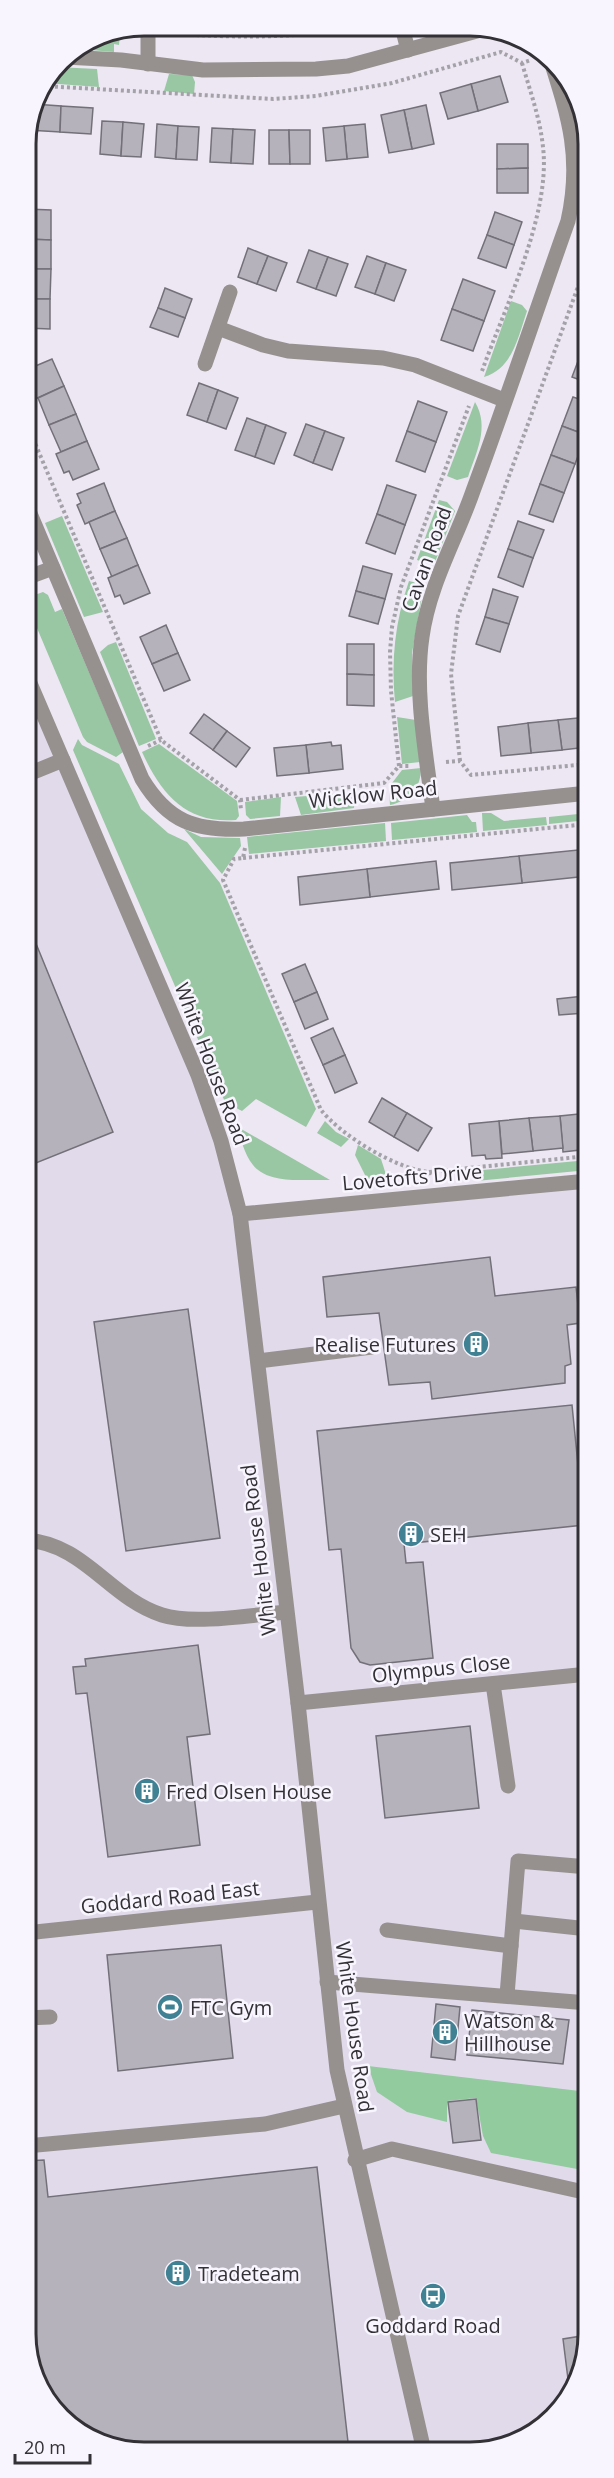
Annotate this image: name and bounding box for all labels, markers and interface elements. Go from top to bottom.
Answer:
street label: Cavan Road [395,503,457,615]
street label: Wicklow Road [307,774,439,814]
street label: White House Road [169,979,255,1149]
street label: Lovetofts Drive [341,1157,483,1197]
building icon: Realise Futures [461,1329,491,1359]
place label: Realise Futures [314,1331,456,1358]
street label: White House Road [234,1463,282,1637]
building icon: SEH [396,1519,426,1549]
place label: SEH [430,1521,467,1548]
street label: Olympus Close [371,1647,511,1689]
building icon: Fred Olsen House [132,1776,162,1806]
place label: Fred Olsen House [166,1778,332,1805]
street label: Goddard Road East [79,1874,261,1920]
street label: White House Road [330,1940,380,2114]
sports icon: FTC Gym [155,1992,185,2022]
place label: FTC Gym [190,1994,272,2021]
place label: Watson & Hillhouse [464,2007,555,2057]
building icon: Watson & Hillhouse [430,2017,460,2047]
building icon: Tradeteam [163,2258,193,2288]
place label: Tradeteam [198,2260,300,2287]
bus stop icon: Goddard Road [418,2281,448,2311]
place label: Goddard Road [365,2312,501,2339]
scale bar [15,2427,90,2465]
text: 20 m [24,2435,66,2459]

